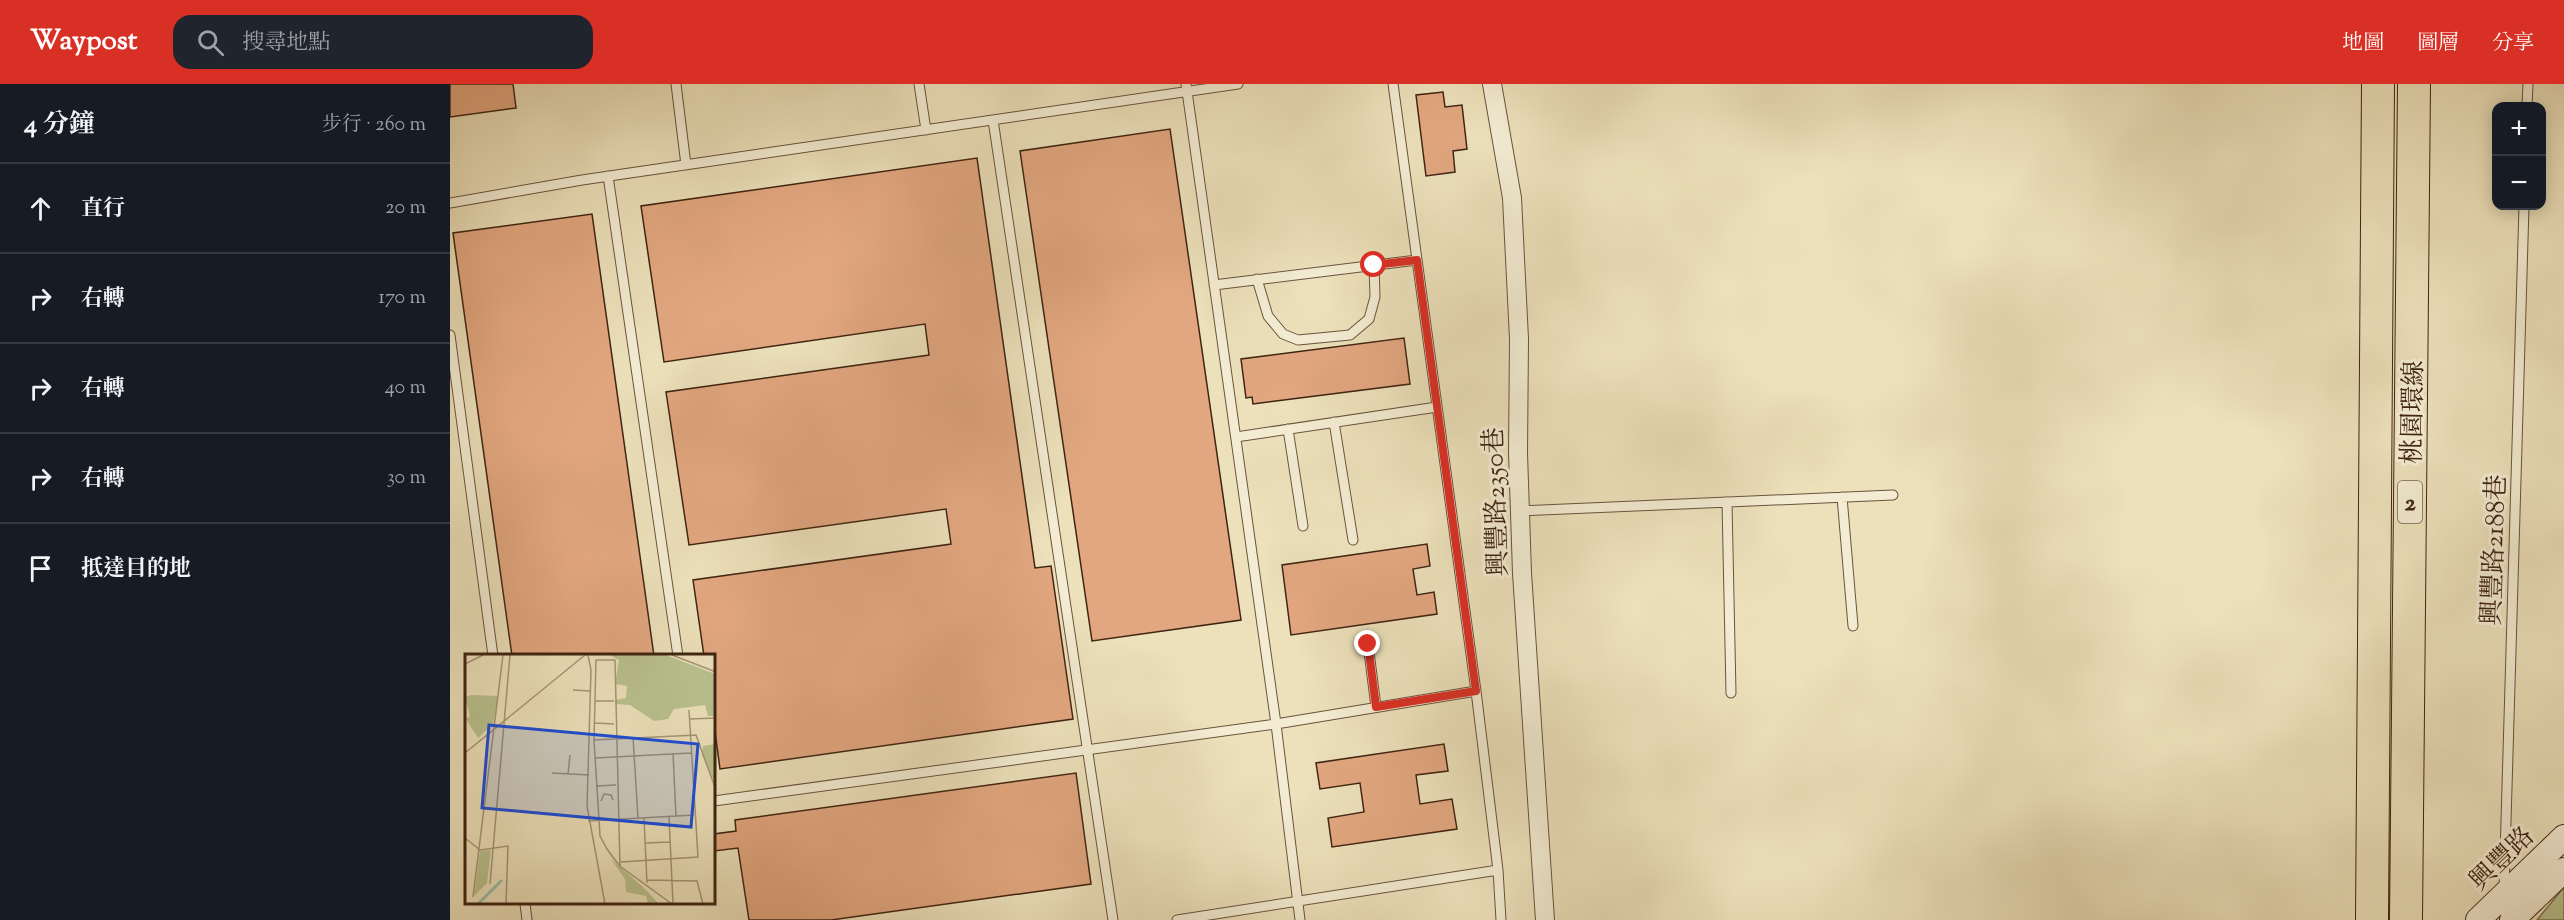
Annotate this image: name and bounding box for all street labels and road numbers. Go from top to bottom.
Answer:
street label: 桃園環線 [2395,360,2434,464]
street label: 興豐路2350巷 [1476,427,1519,577]
street label: 興豐路2188巷 [2474,474,2517,626]
road number: 2 [2398,481,2422,523]
street label: 興豐路 [2462,819,2544,900]

